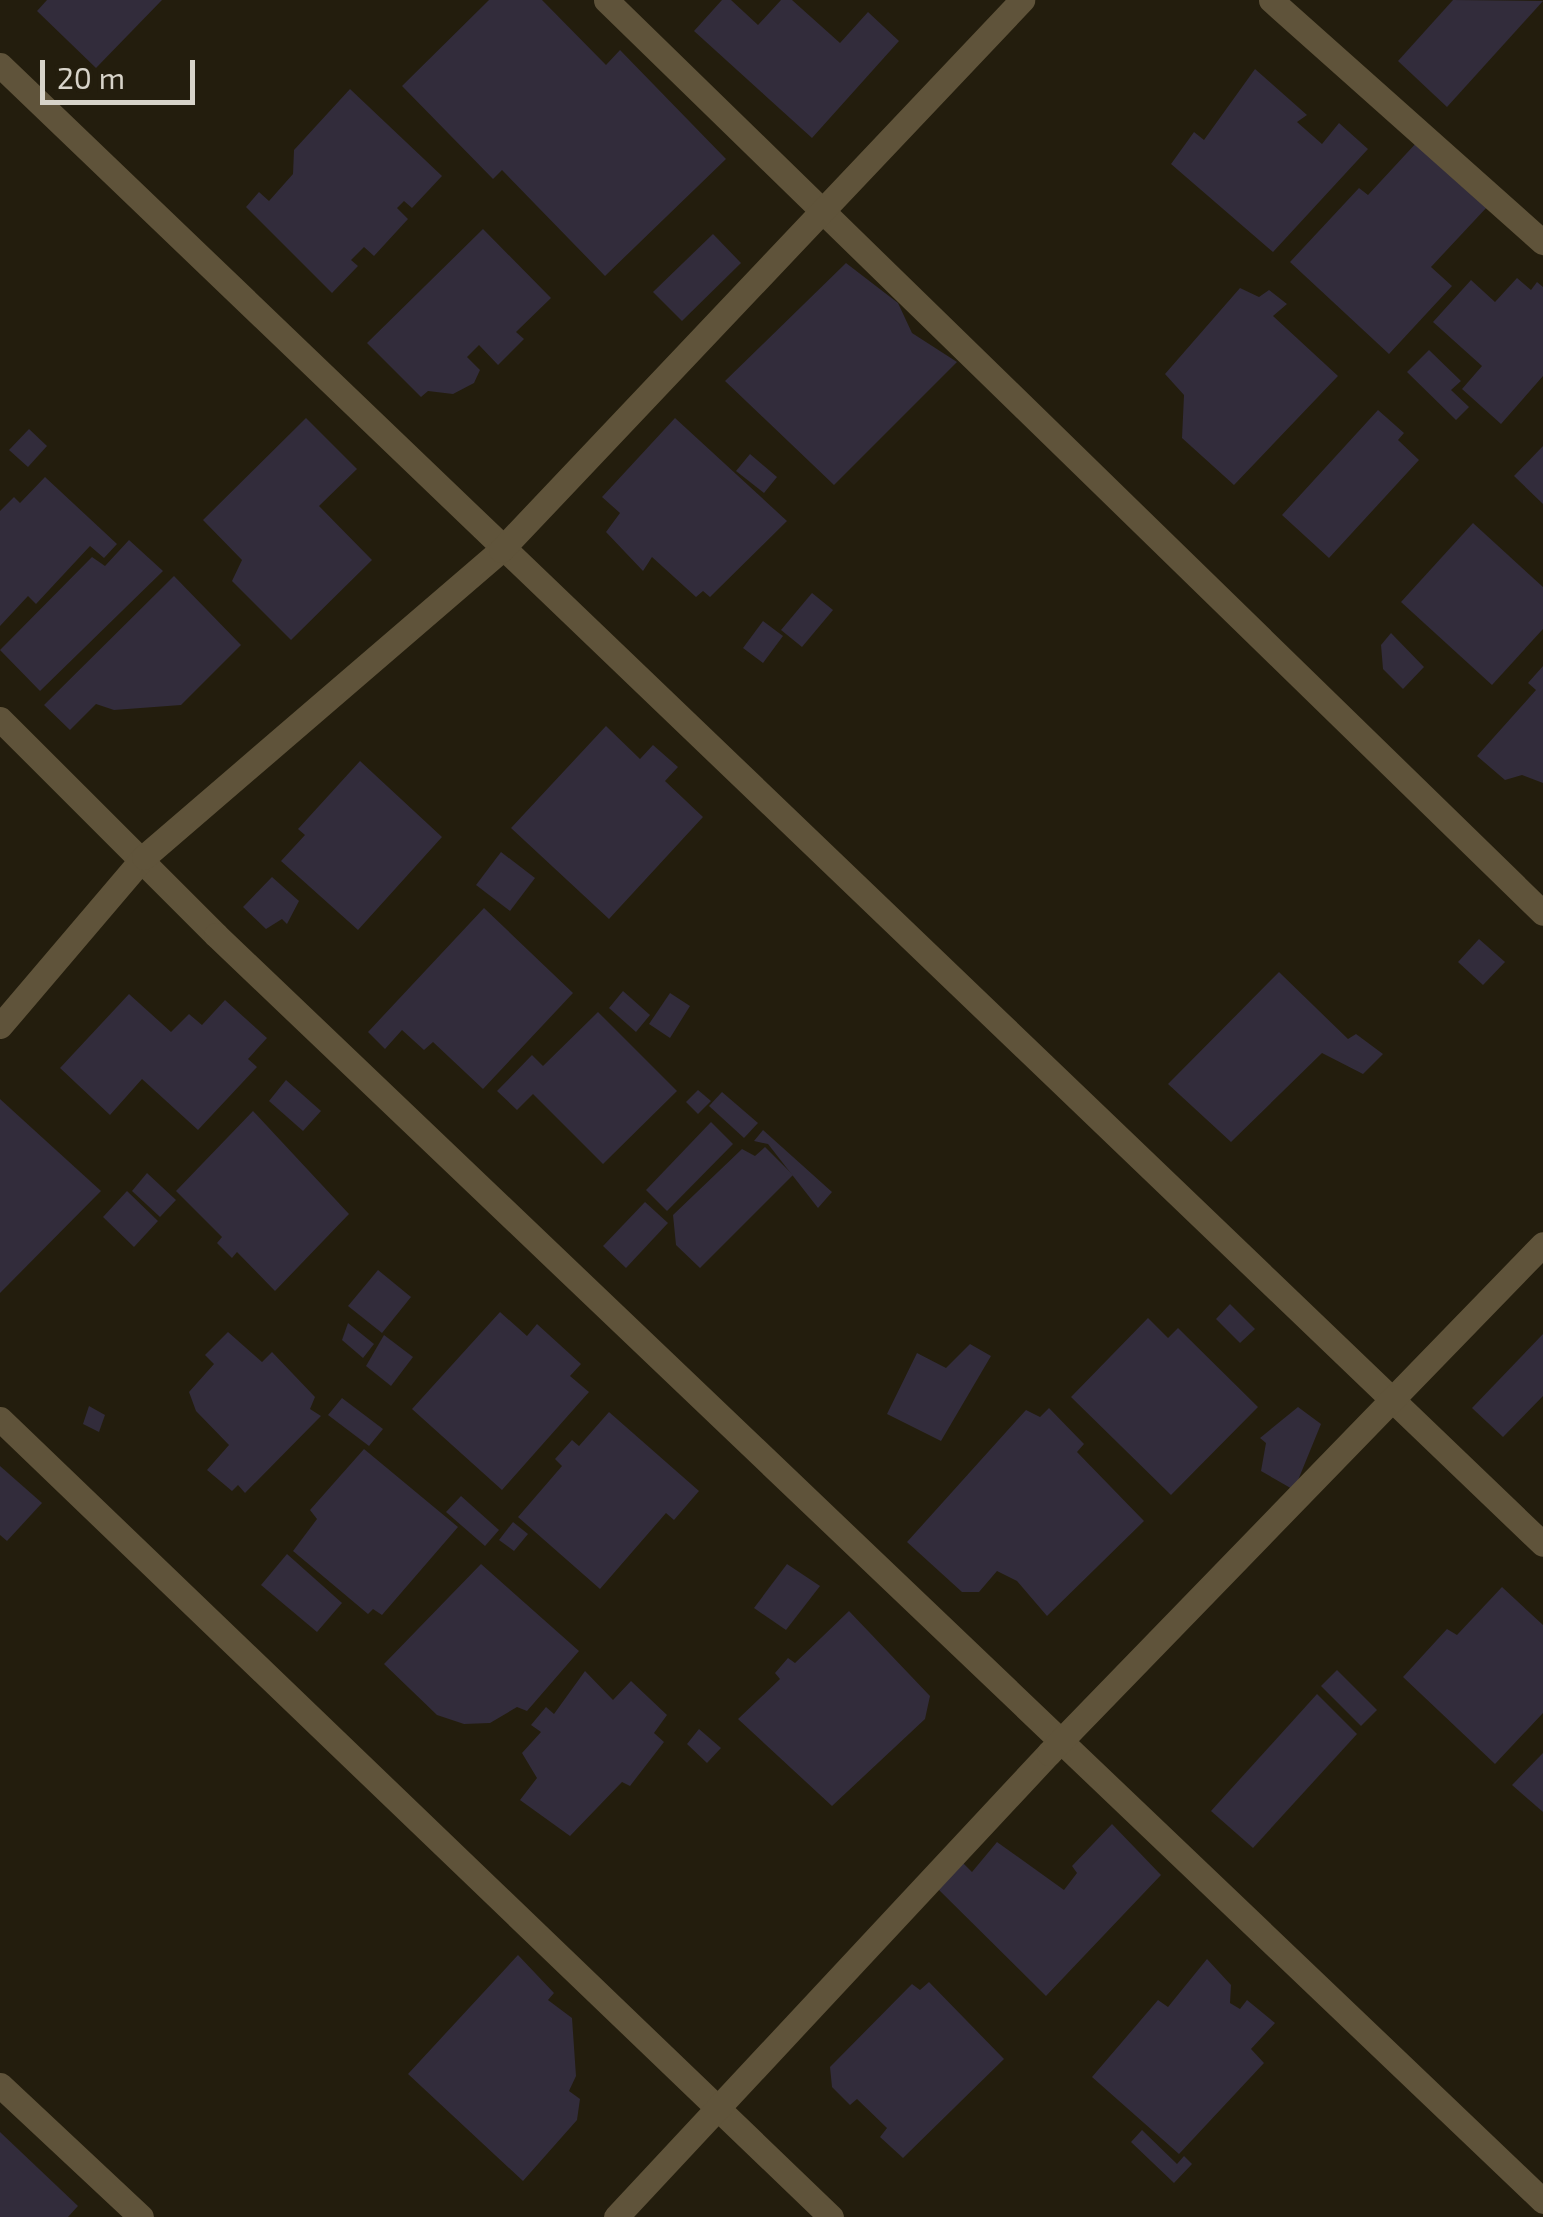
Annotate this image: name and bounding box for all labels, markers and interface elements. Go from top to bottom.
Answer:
scale bar [45,40,200,102]
text: 20 m [57,59,125,95]

